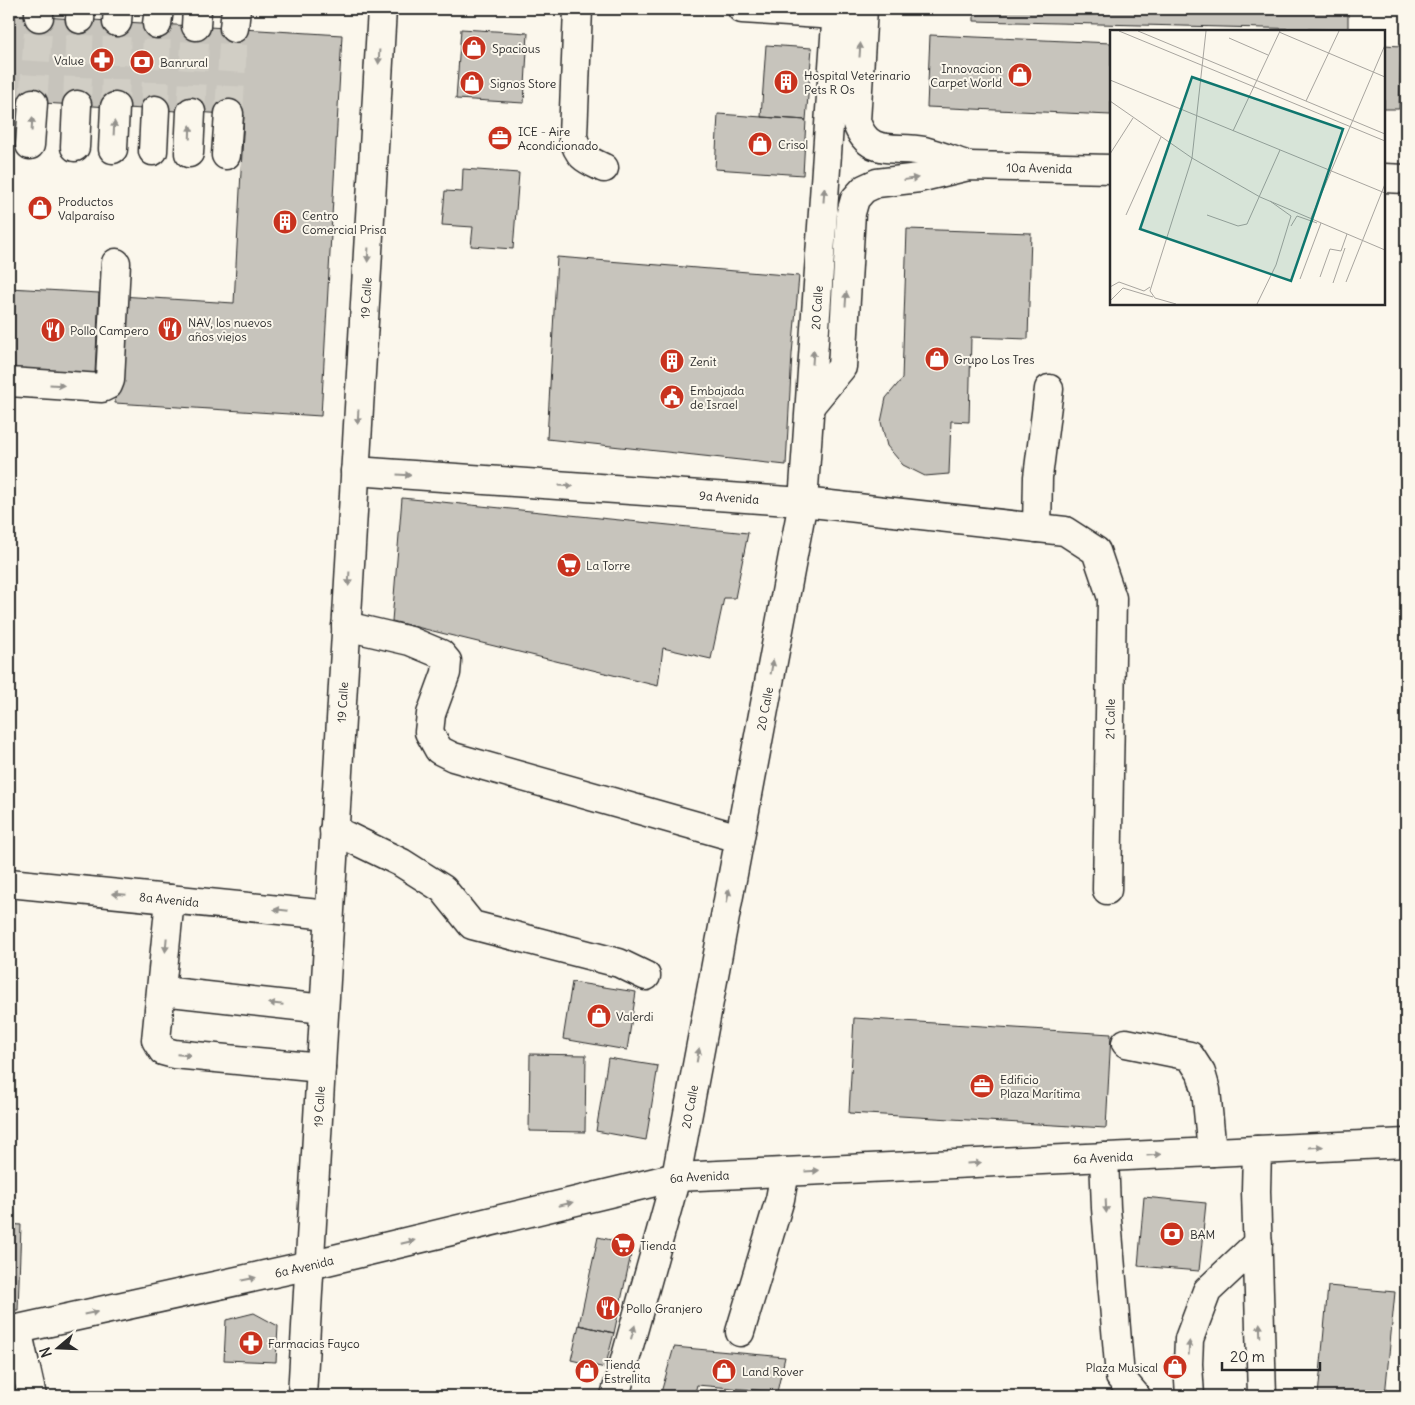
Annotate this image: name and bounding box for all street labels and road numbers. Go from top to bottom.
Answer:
street label: 10a Avenida [1006,159,1072,176]
street label: 19 Calle [357,277,374,319]
street label: 20 Calle [807,285,825,330]
street label: 9a Avenida [699,487,760,506]
street label: 19 Calle [333,681,351,723]
street label: 20 Calle [753,686,776,732]
street label: 21 Calle [1102,699,1118,739]
street label: 8a Avenida [139,889,200,909]
street label: 20 Calle [678,1084,701,1130]
street label: 19 Calle [310,1086,327,1127]
street label: 6a Avenida [1073,1148,1133,1166]
street label: 6a Avenida [668,1167,730,1186]
street label: 6a Avenida [273,1252,335,1280]

